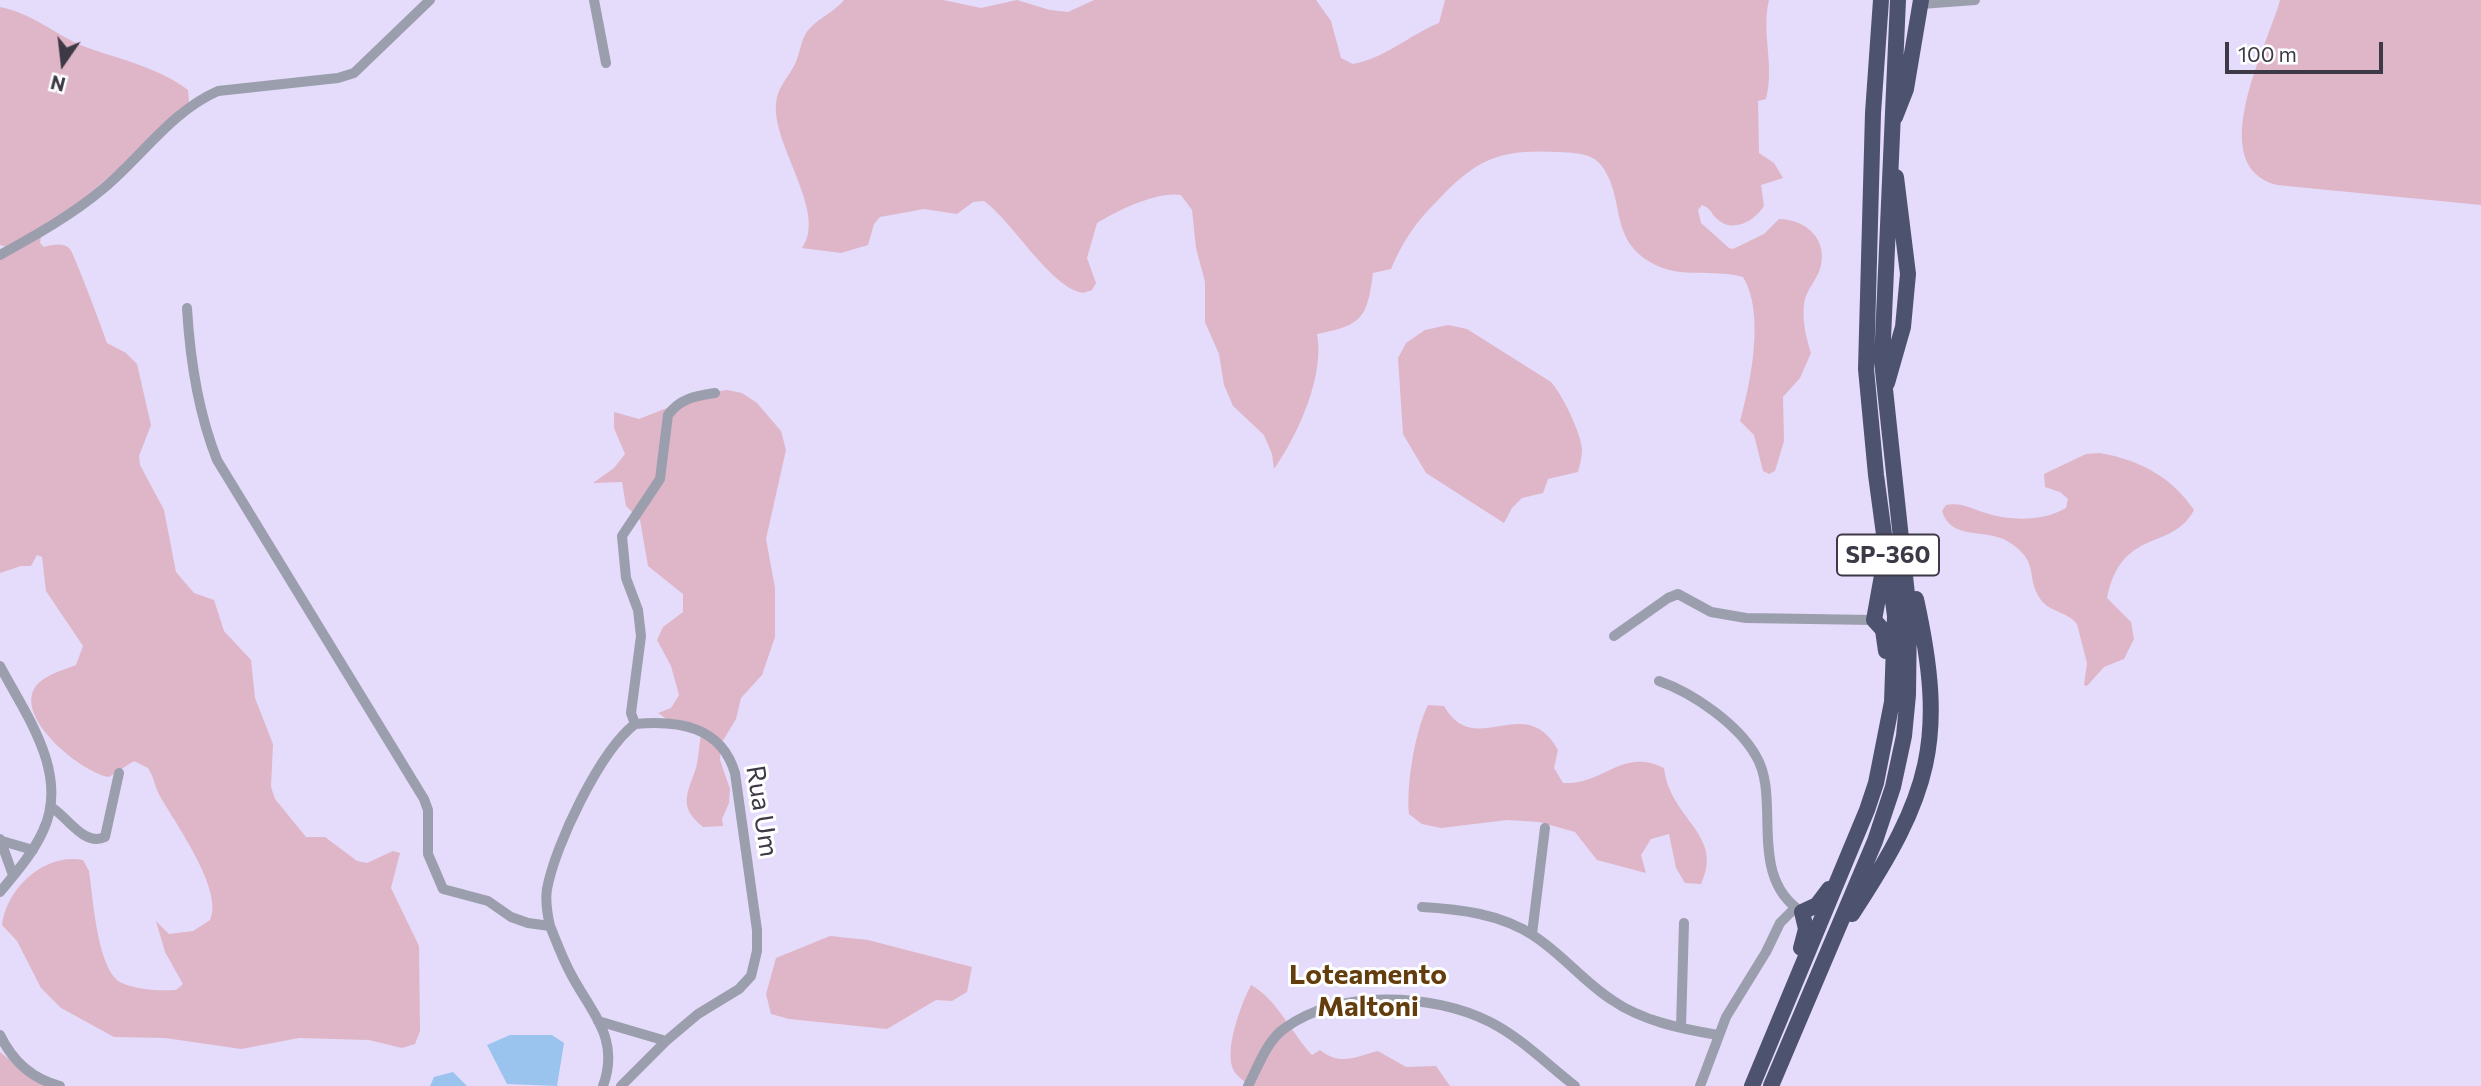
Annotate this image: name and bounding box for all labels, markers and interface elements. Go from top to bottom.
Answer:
north arrow [28,28,98,98]
scale bar [2229,28,2386,72]
text: 100 m [2238,41,2297,66]
text: N [48,71,68,97]
road number: SP-360 [1837,534,1939,576]
street label: Rua Um [739,763,785,859]
district label: Loteamento Maltoni [1289,958,1447,1024]

